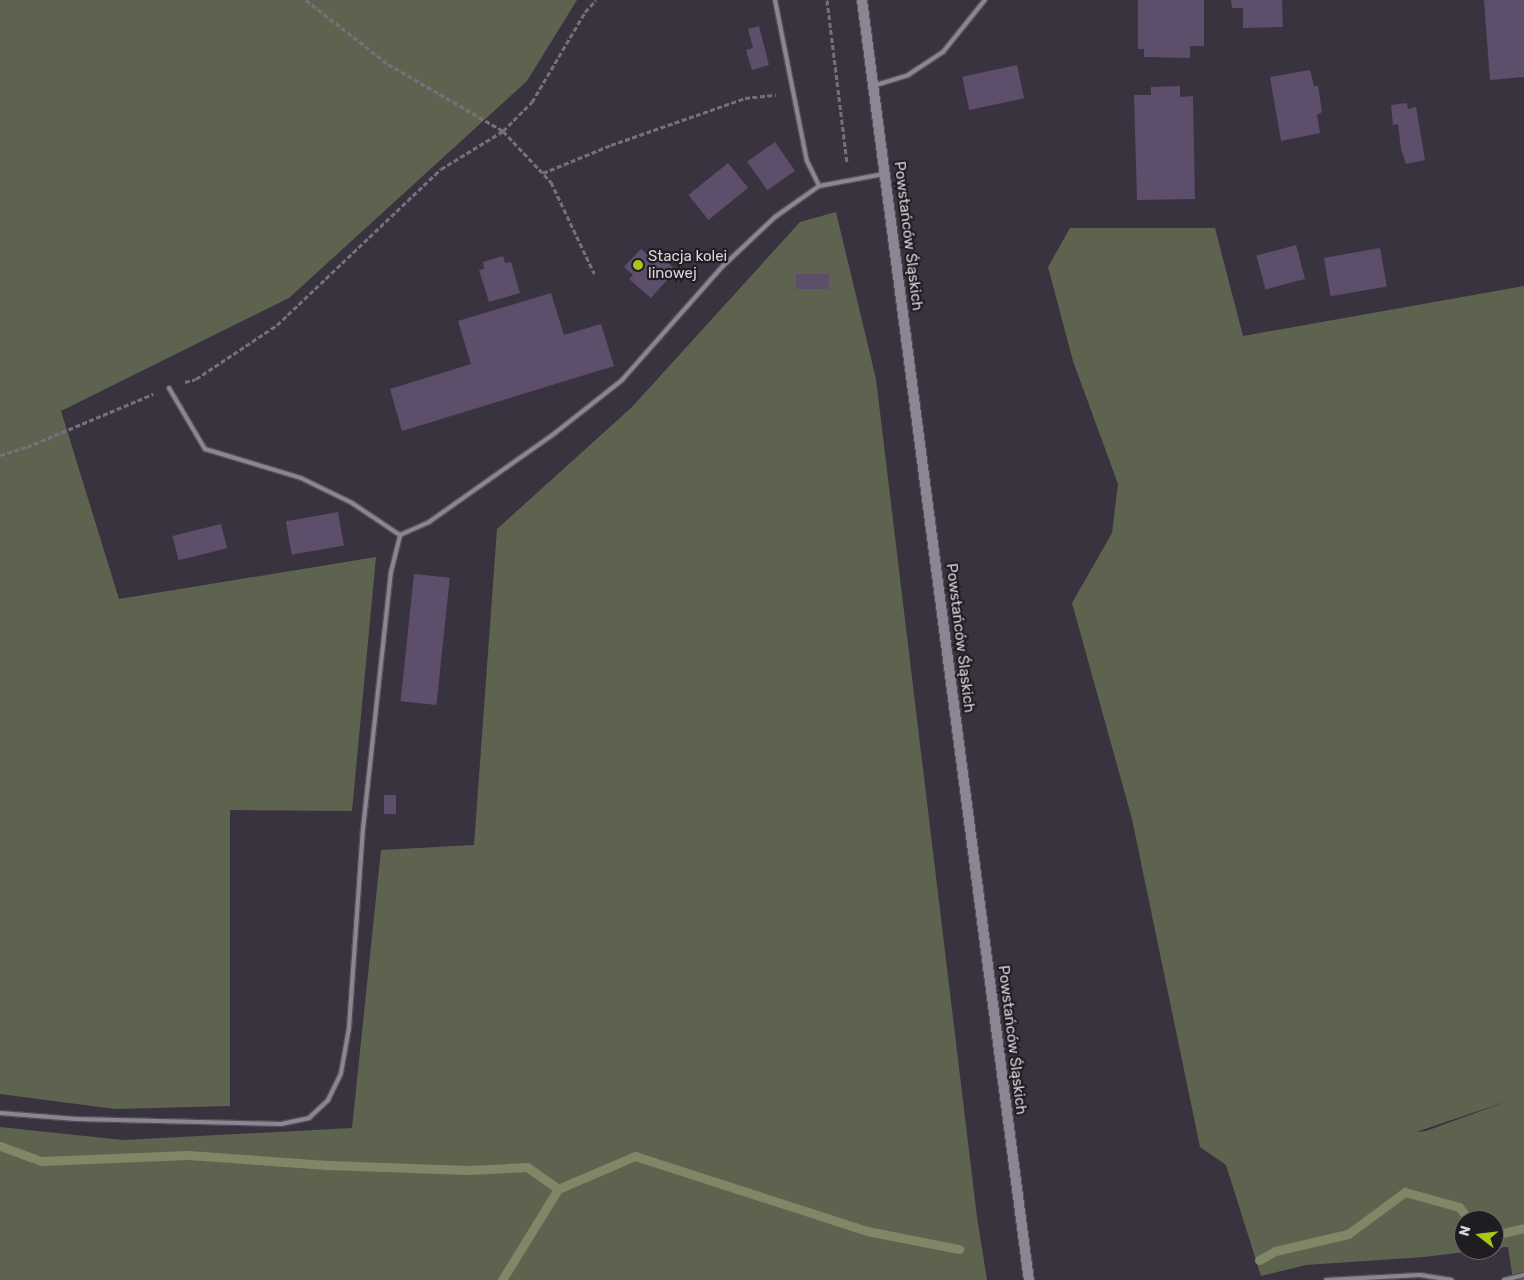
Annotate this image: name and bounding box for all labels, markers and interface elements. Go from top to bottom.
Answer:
street label: Powstańców Śląskich [890,160,926,312]
place label: Stacja kolei linowej [648,247,727,282]
marker: Stacja kolei linowej [632,259,644,271]
street label: Powstańców Śląskich [942,562,978,714]
street label: Powstańców Śląskich [994,964,1030,1116]
north arrow [1454,1210,1504,1260]
text: N [1455,1224,1475,1238]

